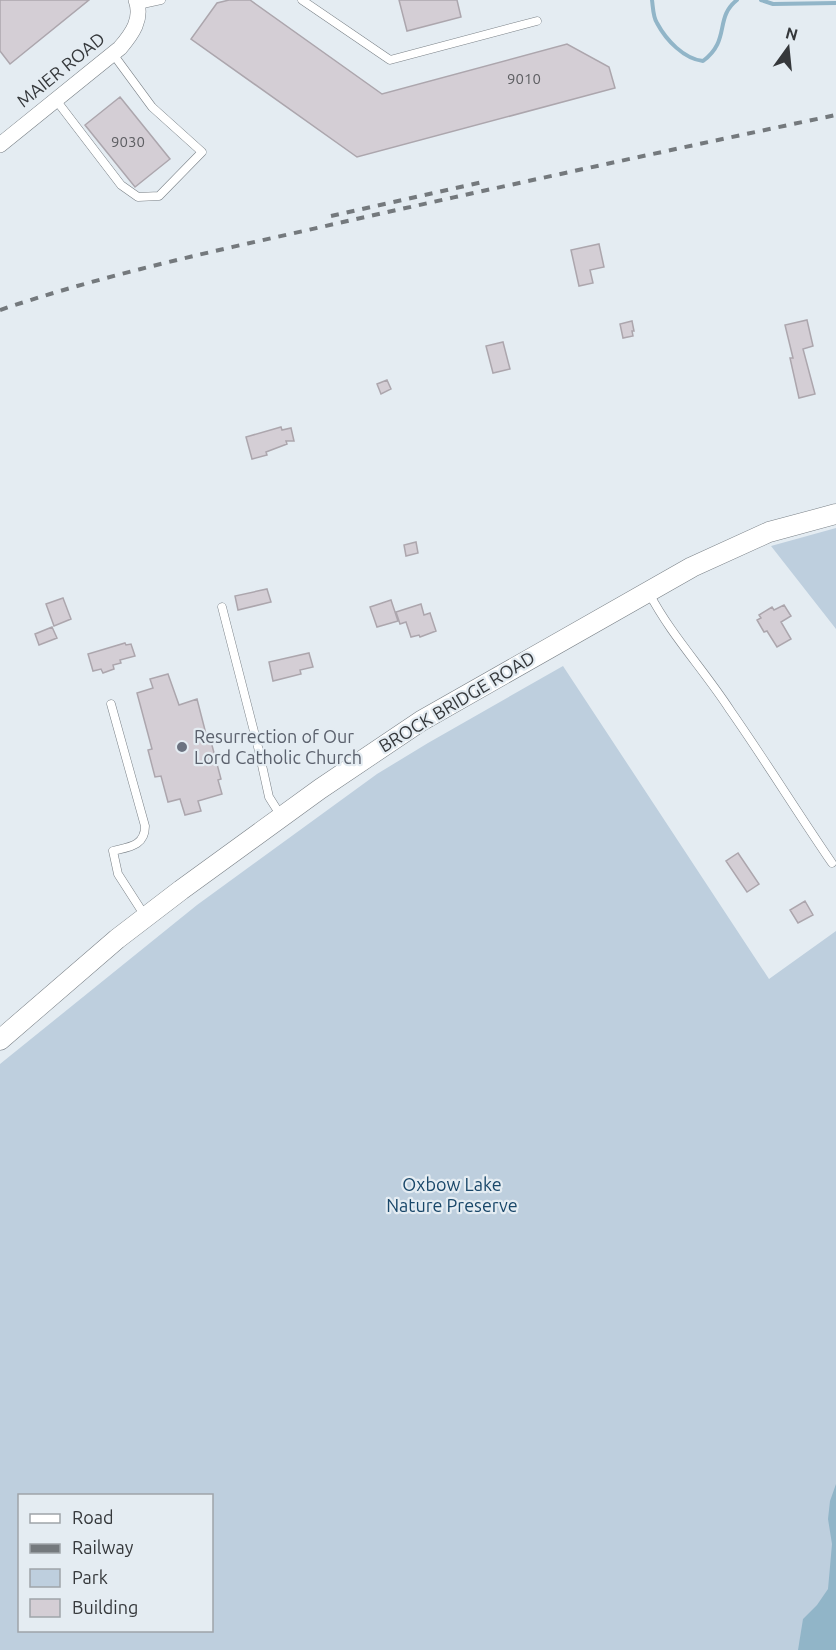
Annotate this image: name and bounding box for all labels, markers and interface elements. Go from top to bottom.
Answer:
north arrow [758,18,818,78]
text: N [784,23,800,44]
street label: MAIER ROAD [13,28,108,111]
house number: 9010 [507,70,541,87]
house number: 9030 [111,133,145,150]
street label: BROCK BRIDGE ROAD [375,647,538,756]
place label: Resurrection of Our Lord Catholic Church [194,726,362,767]
marker: Resurrection of Our Lord Catholic Church [175,740,189,754]
park label: Oxbow Lake Nature Preserve [386,1174,518,1215]
legend [18,1494,213,1632]
text: Road [72,1507,114,1527]
text: Railway [72,1537,134,1557]
text: Park [72,1567,108,1587]
text: Building [72,1597,138,1617]

